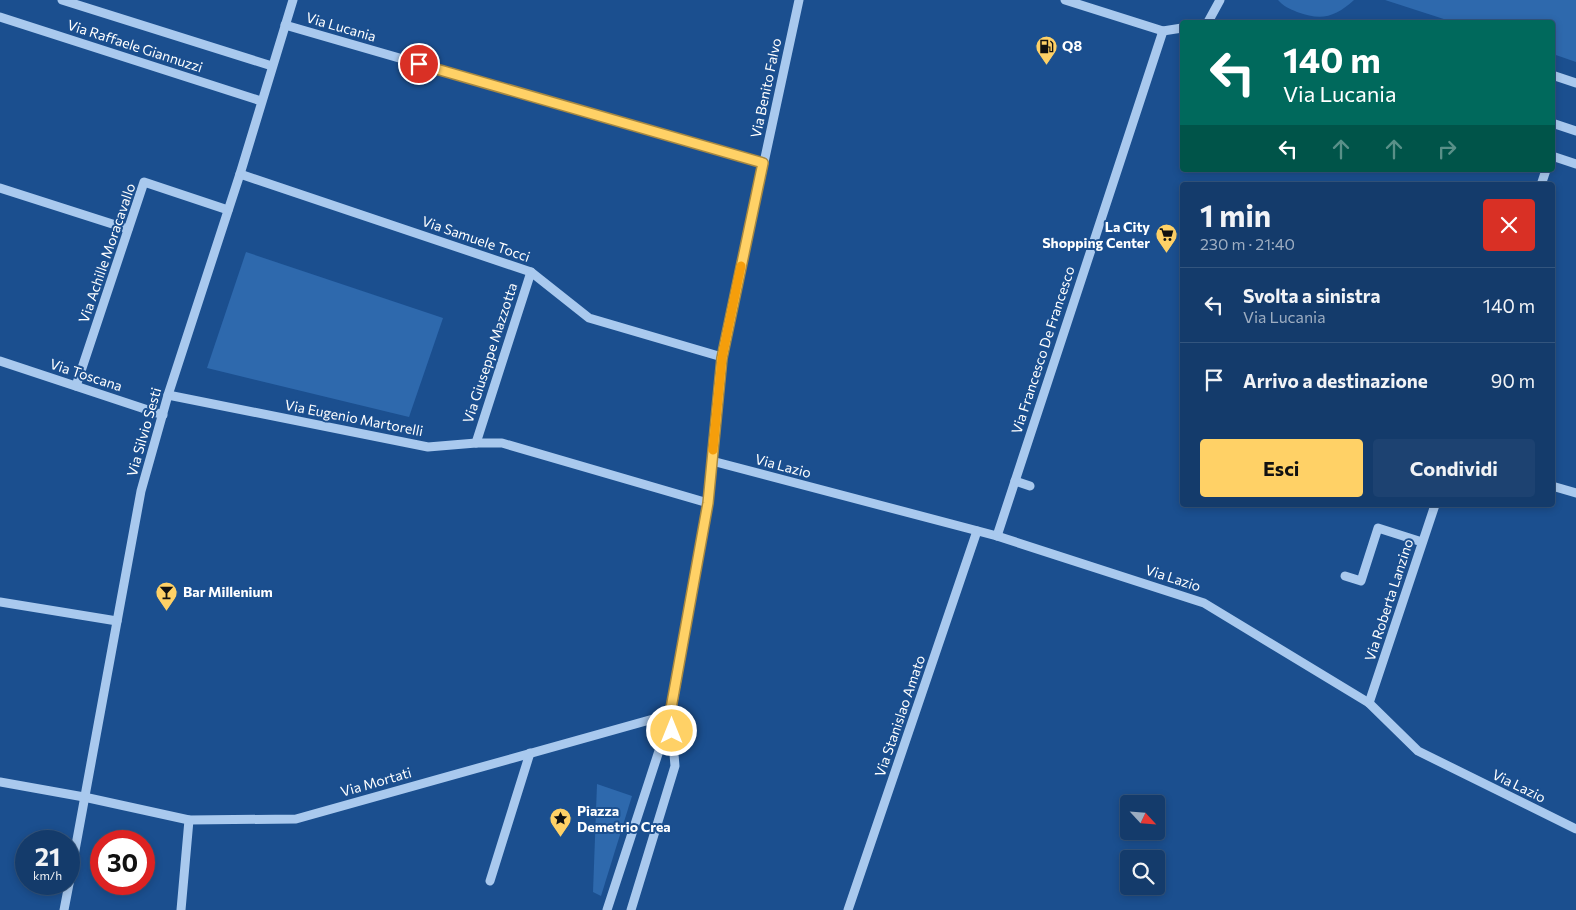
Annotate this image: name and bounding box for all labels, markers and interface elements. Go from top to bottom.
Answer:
street label: Via Lucania [304,8,378,45]
street label: Via Raffaele Giannuzzi [65,16,205,75]
fuel station icon: Q8 [1034,34,1058,65]
street label: Via Benito Falvo [747,36,784,139]
place label: Q8 [1062,37,1082,54]
text: 140 m [1283,37,1381,80]
icon: left [1200,40,1265,105]
pin [398,43,440,85]
icon: arrive [405,50,433,78]
text: Via Lucania [1283,80,1397,107]
icon: left [1274,135,1302,163]
icon: ahead [1327,135,1355,163]
icon: ahead [1380,135,1408,163]
icon: right [1433,135,1461,163]
street label: Via Achille Moracavallo [75,181,138,325]
text: 1 min [1200,196,1271,233]
button: close [1483,199,1535,251]
street label: Via Samuele Tocci [420,212,533,265]
place label: La City Shopping Center [1042,218,1150,251]
supermarket icon: La City Shopping Center [1154,223,1178,254]
text: 230 m · 21:40 [1200,234,1295,253]
street label: Via Francesco De Francesco [1007,264,1078,436]
street label: Via Giuseppe Mazzotta [459,280,520,425]
text: Svolta a sinistra [1243,284,1381,307]
icon: left [1200,291,1228,319]
text: 140 m [1483,294,1535,317]
text: Via Lucania [1243,307,1326,326]
street label: Via Toscana [48,355,125,394]
icon: arrive [1200,366,1228,394]
text: Arrivo a destinazione [1243,369,1428,392]
text: 90 m [1491,369,1535,392]
street label: Via Silvio Sesti [123,385,164,478]
street label: Via Eugenio Martorelli [284,396,425,439]
button: Esci [1200,439,1363,497]
button: Condividi [1373,439,1535,497]
street label: Via Lazio [753,450,813,481]
street label: Via Roberta Lanzino [1361,536,1416,663]
street label: Via Lazio [1143,561,1203,594]
bar icon: Bar Millenium [155,580,179,611]
place label: Bar Millenium [183,583,273,600]
street label: Via Stanislao Amato [871,653,928,779]
position arrow [645,704,697,756]
street label: Via Mortati [338,763,413,800]
street label: Via Lazio [1490,765,1549,806]
north arrow [1120,795,1165,840]
map controls [1120,795,1165,895]
place label: Piazza Demetrio Crea [577,802,671,835]
place icon: Piazza Demetrio Crea [549,807,573,838]
speed limit sign: 30 [90,830,155,895]
text: 21 [35,841,60,871]
button: search [1120,850,1165,895]
text: km/h [33,868,62,882]

